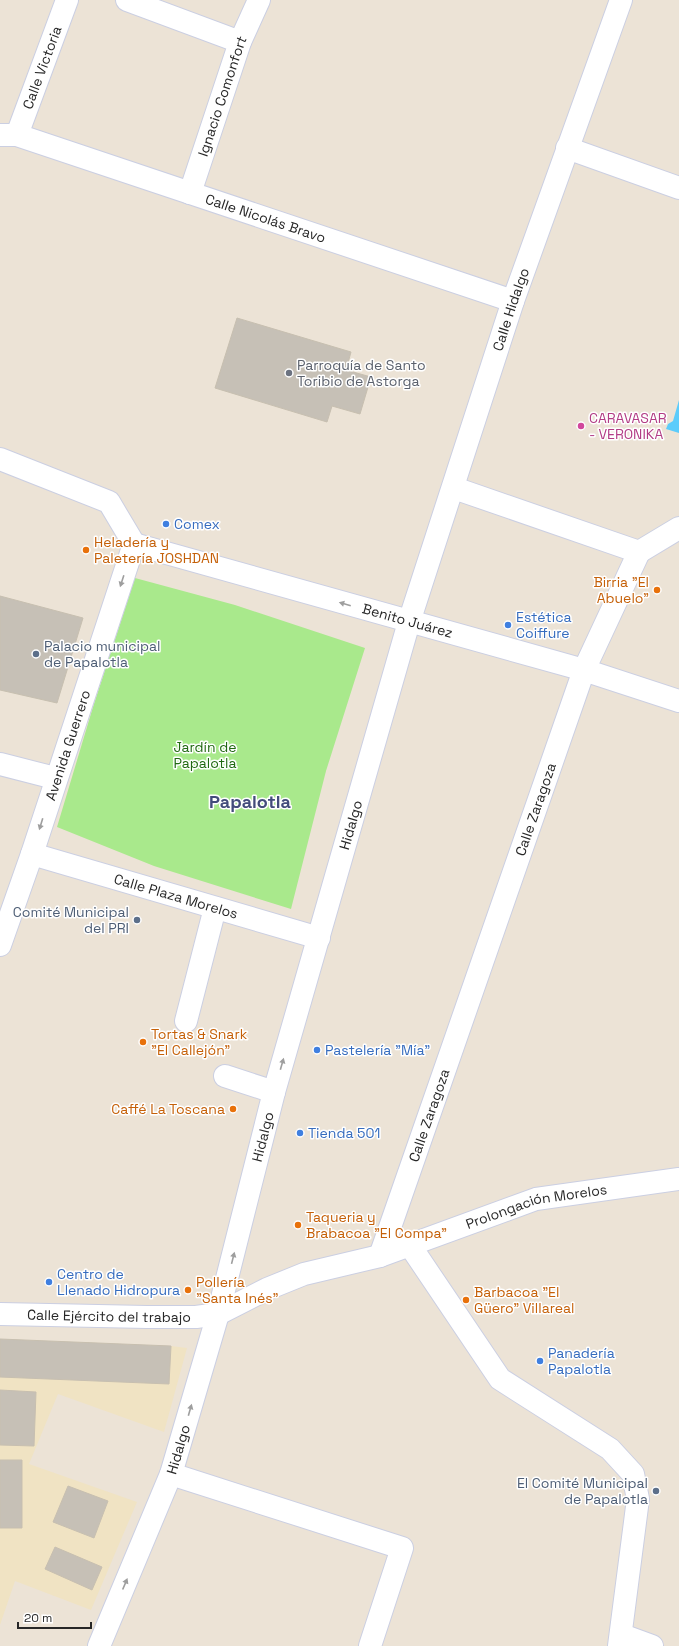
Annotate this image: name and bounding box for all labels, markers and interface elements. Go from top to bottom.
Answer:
street label: Calle Victoria [18,23,66,112]
street label: Ignacio Comonfort [194,33,251,159]
street label: Calle Nicolás Bravo [203,190,328,247]
street label: Calle Hidalgo [488,265,533,353]
place label: Parroquía de Santo Toribio de Astorga [297,356,426,390]
marker: Parroquía de Santo Toribio de Astorga [284,368,294,378]
place label: CARAVASAR - VERONIKA [589,409,667,443]
marker: CARAVASAR - VERONIKA [576,421,586,431]
place label: Comex [174,515,220,533]
marker: Comex [161,519,171,529]
place label: Heladería y Paletería JOSHDAN [94,533,219,567]
marker: Heladería y Paletería JOSHDAN [81,545,91,555]
place label: Birria "El Abuelo" [593,573,649,607]
one-way arrow [118,575,124,587]
marker: Birria "El Abuelo" [652,585,662,595]
street label: Benito Juárez [360,599,455,642]
one-way arrow [339,600,351,606]
place label: Estética Coiffure [516,608,572,642]
marker: Estética Coiffure [503,620,513,630]
place label: Palacio municipal de Papalotla [44,637,160,671]
marker: Palacio municipal de Papalotla [31,649,41,659]
street label: Avenida Guerrero [41,688,94,803]
park label: Jardín de Papalotla [173,738,237,772]
street label: Calle Zaragoza [511,760,560,858]
district label: Papalotla [209,790,292,813]
street label: Hidalgo [335,798,366,852]
one-way arrow [38,818,44,830]
street label: Calle Plaza Morelos [112,869,240,923]
place label: Comité Municipal del PRI [13,903,129,937]
marker: Comité Municipal del PRI [132,915,142,925]
place label: Tortas & Snark "El Callejón" [151,1025,248,1059]
marker: Tortas & Snark "El Callejón" [138,1037,148,1047]
place label: Pastelería "Mía" [325,1041,430,1059]
marker: Pastelería "Mía" [312,1045,322,1055]
one-way arrow [280,1058,286,1071]
street label: Calle Zaragoza [404,1066,454,1164]
place label: Caffé La Toscana [111,1100,225,1118]
marker: Caffé La Toscana [228,1104,238,1114]
street label: Hidalgo [248,1110,278,1164]
place label: Tienda 501 [308,1124,380,1142]
marker: Tienda 501 [295,1128,305,1138]
street label: Prolongación Morelos [463,1180,608,1233]
place label: Taqueria y Brabacoa "El Compa" [306,1208,447,1242]
marker: Taqueria y Brabacoa "El Compa" [293,1220,303,1230]
one-way arrow [230,1252,236,1264]
place label: Centro de Llenado Hidropura [57,1265,180,1299]
place label: Pollería "Santa Inés" [196,1273,279,1307]
marker: Centro de Llenado Hidropura [44,1277,54,1287]
place label: Barbacoa "El Güero" Villareal [474,1283,574,1317]
marker: Pollería "Santa Inés" [183,1285,193,1295]
marker: Barbacoa "El Güero" Villareal [461,1295,471,1305]
street label: Calle Ejército del trabajo [27,1306,191,1326]
place label: Panadería Papalotla [548,1344,615,1378]
marker: Panadería Papalotla [535,1356,545,1366]
one-way arrow [187,1404,193,1416]
street label: Hidalgo [162,1423,194,1476]
place label: El Comité Municipal de Papalotla [517,1474,648,1508]
marker: El Comité Municipal de Papalotla [651,1486,661,1496]
one-way arrow [122,1579,128,1590]
scale bar [18,1604,91,1630]
text: 20 m [24,1610,52,1626]

